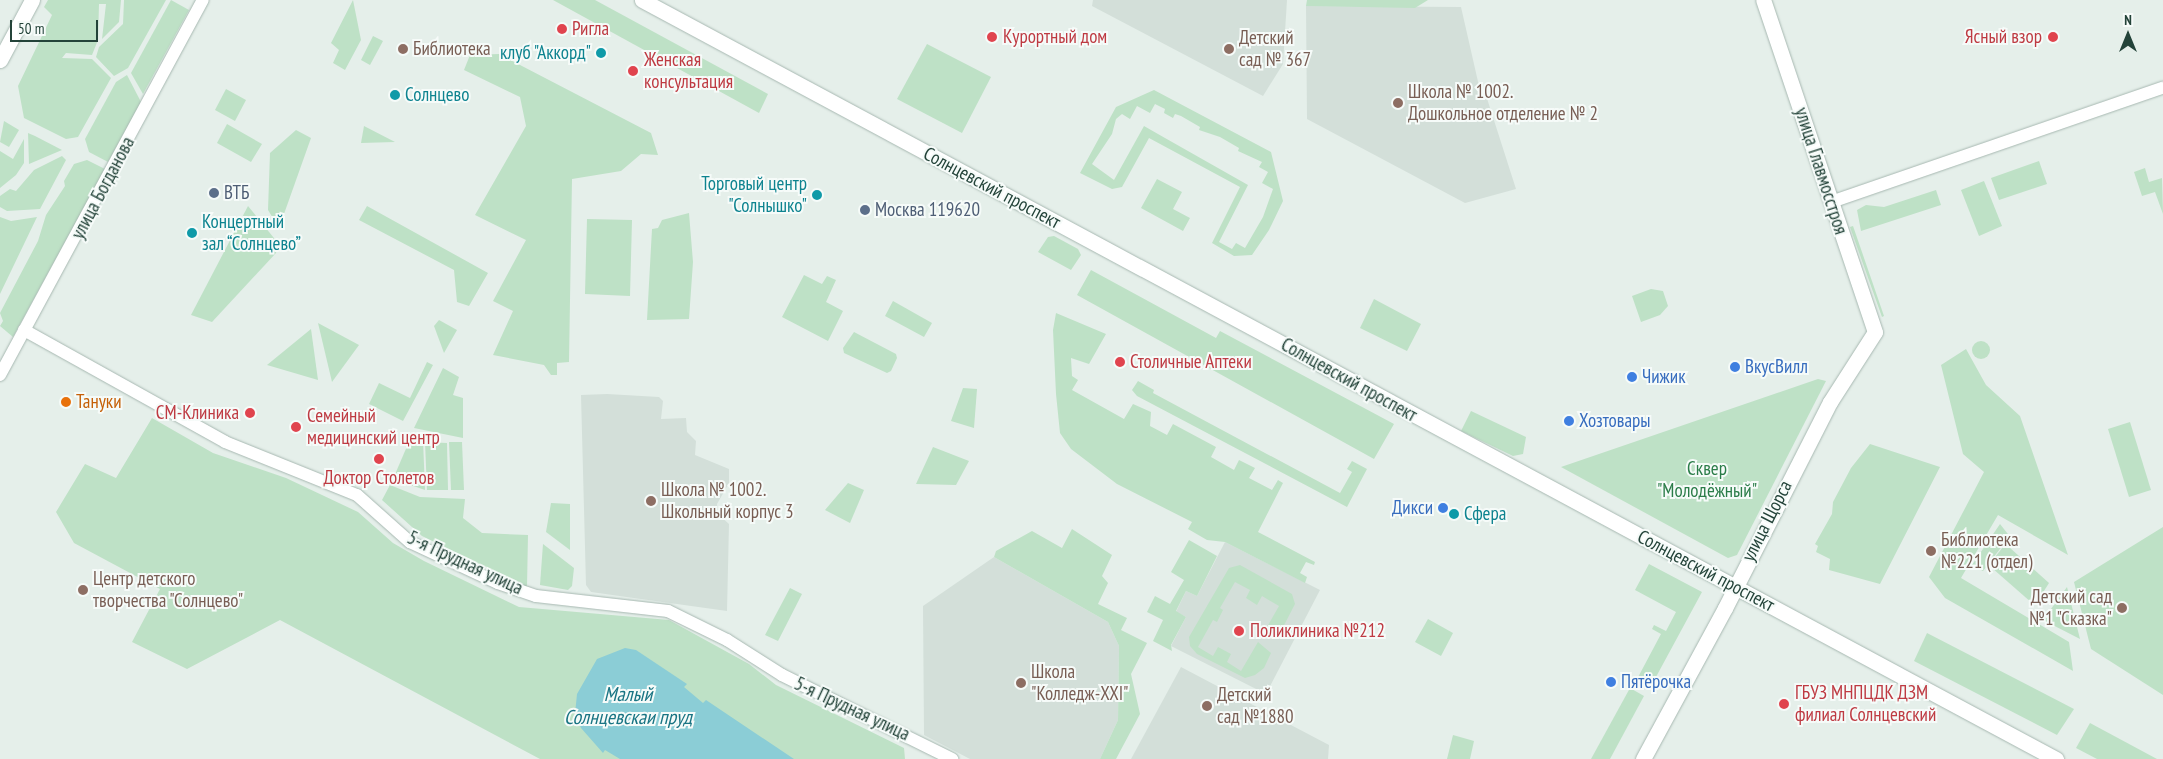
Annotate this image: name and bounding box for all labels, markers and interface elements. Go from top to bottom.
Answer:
scale bar [12,10,100,42]
north arrow [2103,10,2153,60]
text: N [2124,11,2132,29]
place label: Ригла [572,18,609,40]
text: 50 m [18,19,44,38]
marker: Ригла [556,23,568,35]
place label: Курортный дом [1003,26,1107,48]
place label: Ясный взор [1965,26,2042,48]
place label: Детский сад № 367 [1239,27,1311,71]
marker: Курортный дом [985,30,999,44]
marker: Ясный взор [2046,30,2060,44]
place label: Библиотека [413,38,491,60]
place label: клуб "Аккорд" [499,42,591,64]
marker: Библиотека [397,43,409,55]
marker: Детский сад № 367 [1223,43,1235,55]
marker: клуб "Аккорд" [595,47,607,59]
place label: Женская консультация [644,49,733,93]
marker: Женская консультация [626,64,640,78]
place label: Школа № 1002. Дошкольное отделение № 2 [1408,81,1598,125]
place label: Солнцево [405,84,469,106]
marker: Солнцево [389,89,401,101]
marker: Школа № 1002. Дошкольное отделение № 2 [1392,97,1404,109]
street label: улица Главмосстроя [1790,105,1852,237]
street label: улица Богданова [67,133,139,243]
street label: Солнцевский проспект [920,142,1064,234]
place label: Торговый центр "Солнышко" [701,173,807,217]
place label: ВТБ [224,182,250,204]
marker: ВТБ [208,187,220,199]
marker: Торговый центр "Солнышко" [811,189,823,201]
place label: Москва 119620 [875,199,980,221]
marker: Москва 119620 [859,204,871,216]
place label: Концертный зал “Солнцево” [202,211,302,255]
marker: Концертный зал “Солнцево” [186,227,198,239]
street label: Солнцевский проспект [1277,333,1421,427]
place label: Столичные Аптеки [1130,351,1252,373]
marker: Столичные Аптеки [1114,356,1126,368]
place label: ВкусВилл [1745,356,1808,378]
marker: ВкусВилл [1729,361,1741,373]
place label: Чижик [1642,366,1685,388]
marker: Чижик [1626,371,1638,383]
place label: Тануки [76,391,121,413]
marker: Тануки [60,396,72,408]
place label: СМ-Клиника [156,402,239,424]
place label: Семейный медицинский центр [307,405,440,449]
marker: СМ-Клиника [243,406,257,420]
place label: Хозтовары [1579,410,1651,432]
marker: Хозтовары [1563,415,1575,427]
marker: Семейный медицинский центр [289,420,303,434]
marker: Доктор Столетов [373,453,385,465]
park label: Сквер "Молодёжный" [1657,458,1757,502]
place label: Доктор Столетов [324,467,434,489]
street label: улица Щорса [1737,477,1797,565]
place label: Школа № 1002. Школьный корпус 3 [661,479,794,523]
marker: Школа № 1002. Школьный корпус 3 [645,495,657,507]
place label: Дикси [1392,497,1433,519]
marker: Дикси [1437,502,1449,514]
place label: Сфера [1464,503,1506,525]
marker: Сфера [1448,508,1460,520]
street label: Солнцевский проспект [1634,525,1778,617]
street label: 5-я Прудная улица [404,526,526,600]
place label: Библиотека №221 (отдел) [1941,529,2033,573]
marker: Библиотека №221 (отдел) [1925,545,1937,557]
place label: Центр детского творчества "Солнцево" [93,568,244,612]
marker: Центр детского творчества "Солнцево" [77,584,89,596]
place label: Детский сад №1 "Сказка" [2028,586,2112,630]
marker: Детский сад №1 "Сказка" [2116,602,2128,614]
place label: Поликлиника №212 [1250,620,1385,642]
marker: Поликлиника №212 [1232,624,1246,638]
place label: Школа "Колледж-XXI" [1031,661,1129,705]
place label: Пятёрочка [1621,671,1691,693]
street label: 5-я Прудная улица [791,672,913,746]
marker: Пятёрочка [1605,676,1617,688]
marker: Школа "Колледж-XXI" [1015,677,1027,689]
water label: Малый Солнцевскаи пруд [564,682,692,729]
place label: ГБУЗ МНПЦДК ДЗМ филиал Солнцевский [1795,682,1936,726]
place label: Детский сад №1880 [1217,684,1294,728]
marker: ГБУЗ МНПЦДК ДЗМ филиал Солнцевский [1777,697,1791,711]
marker: Детский сад №1880 [1201,700,1213,712]

